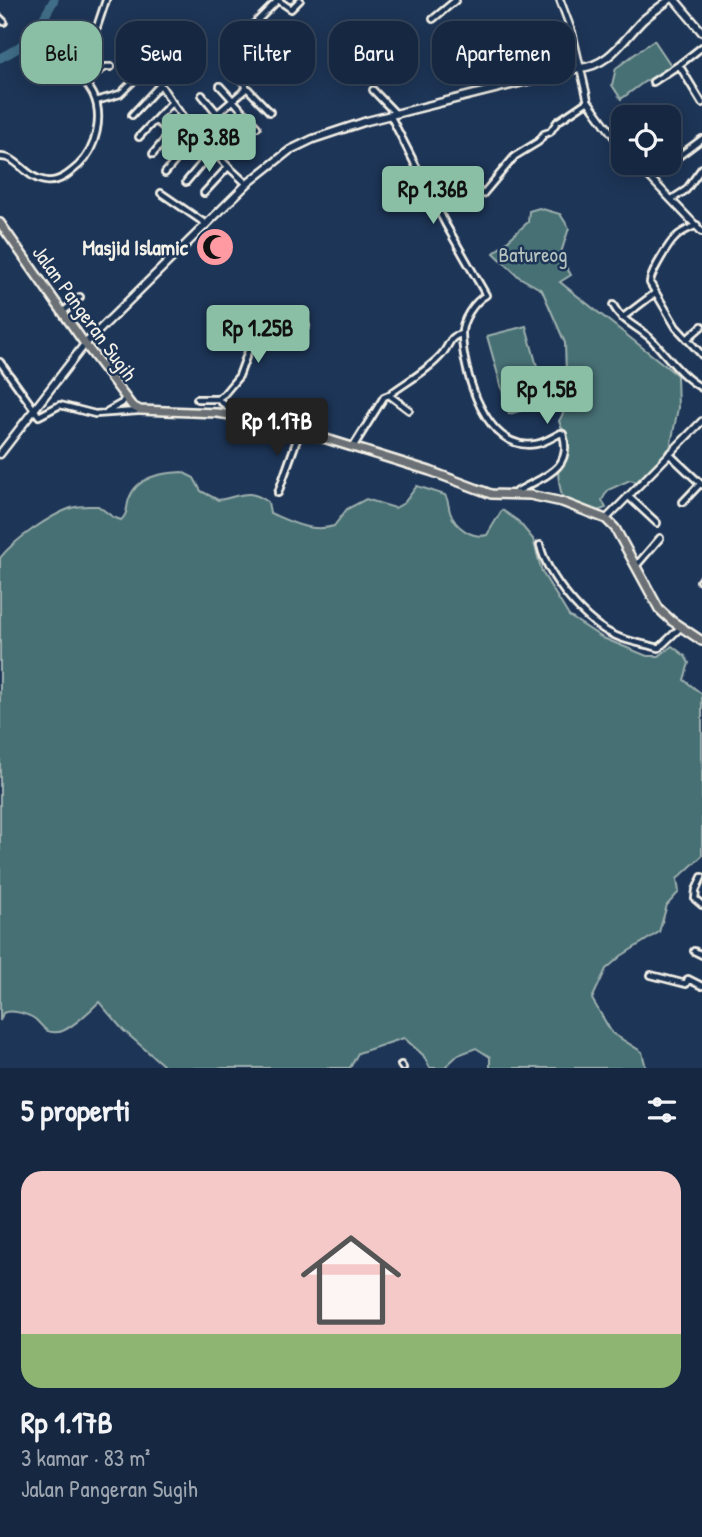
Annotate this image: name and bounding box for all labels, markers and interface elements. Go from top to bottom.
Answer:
chip: Beli [21,21,102,84]
chip: Sewa [116,21,206,84]
chip: Filter [220,21,315,84]
chip: Baru [329,21,418,84]
chip: Apartemen [432,21,575,84]
map controls [611,105,681,175]
button: locate [611,105,681,175]
pin: Rp 3.8B [144,114,274,174]
text: Rp 3.8B [178,121,240,152]
pin: Rp 1.36B [361,166,505,226]
text: Rp 1.36B [398,173,468,204]
mosque icon: Masjid Islamic [194,226,236,268]
place label: Masjid Islamic [83,233,189,262]
street label: Jalan Pangeran Sugih [26,239,144,387]
park label: Batureog [499,240,567,269]
pin: Rp 1.25B [186,306,330,365]
text: Rp 1.25B [222,312,294,343]
pin: Rp 1.5B [482,366,612,426]
text: Rp 1.5B [517,373,577,404]
pin: Rp 1.17B [205,398,349,458]
text: Rp 1.17B [242,405,312,436]
text: 5 properti [21,1090,130,1130]
icon: filters [643,1091,681,1129]
icon: home [288,1217,414,1343]
text: Rp 1.17B [21,1402,113,1442]
text: 3 kamar · 83 m² [21,1442,150,1473]
text: Jalan Pangeran Sugih [21,1473,198,1504]

